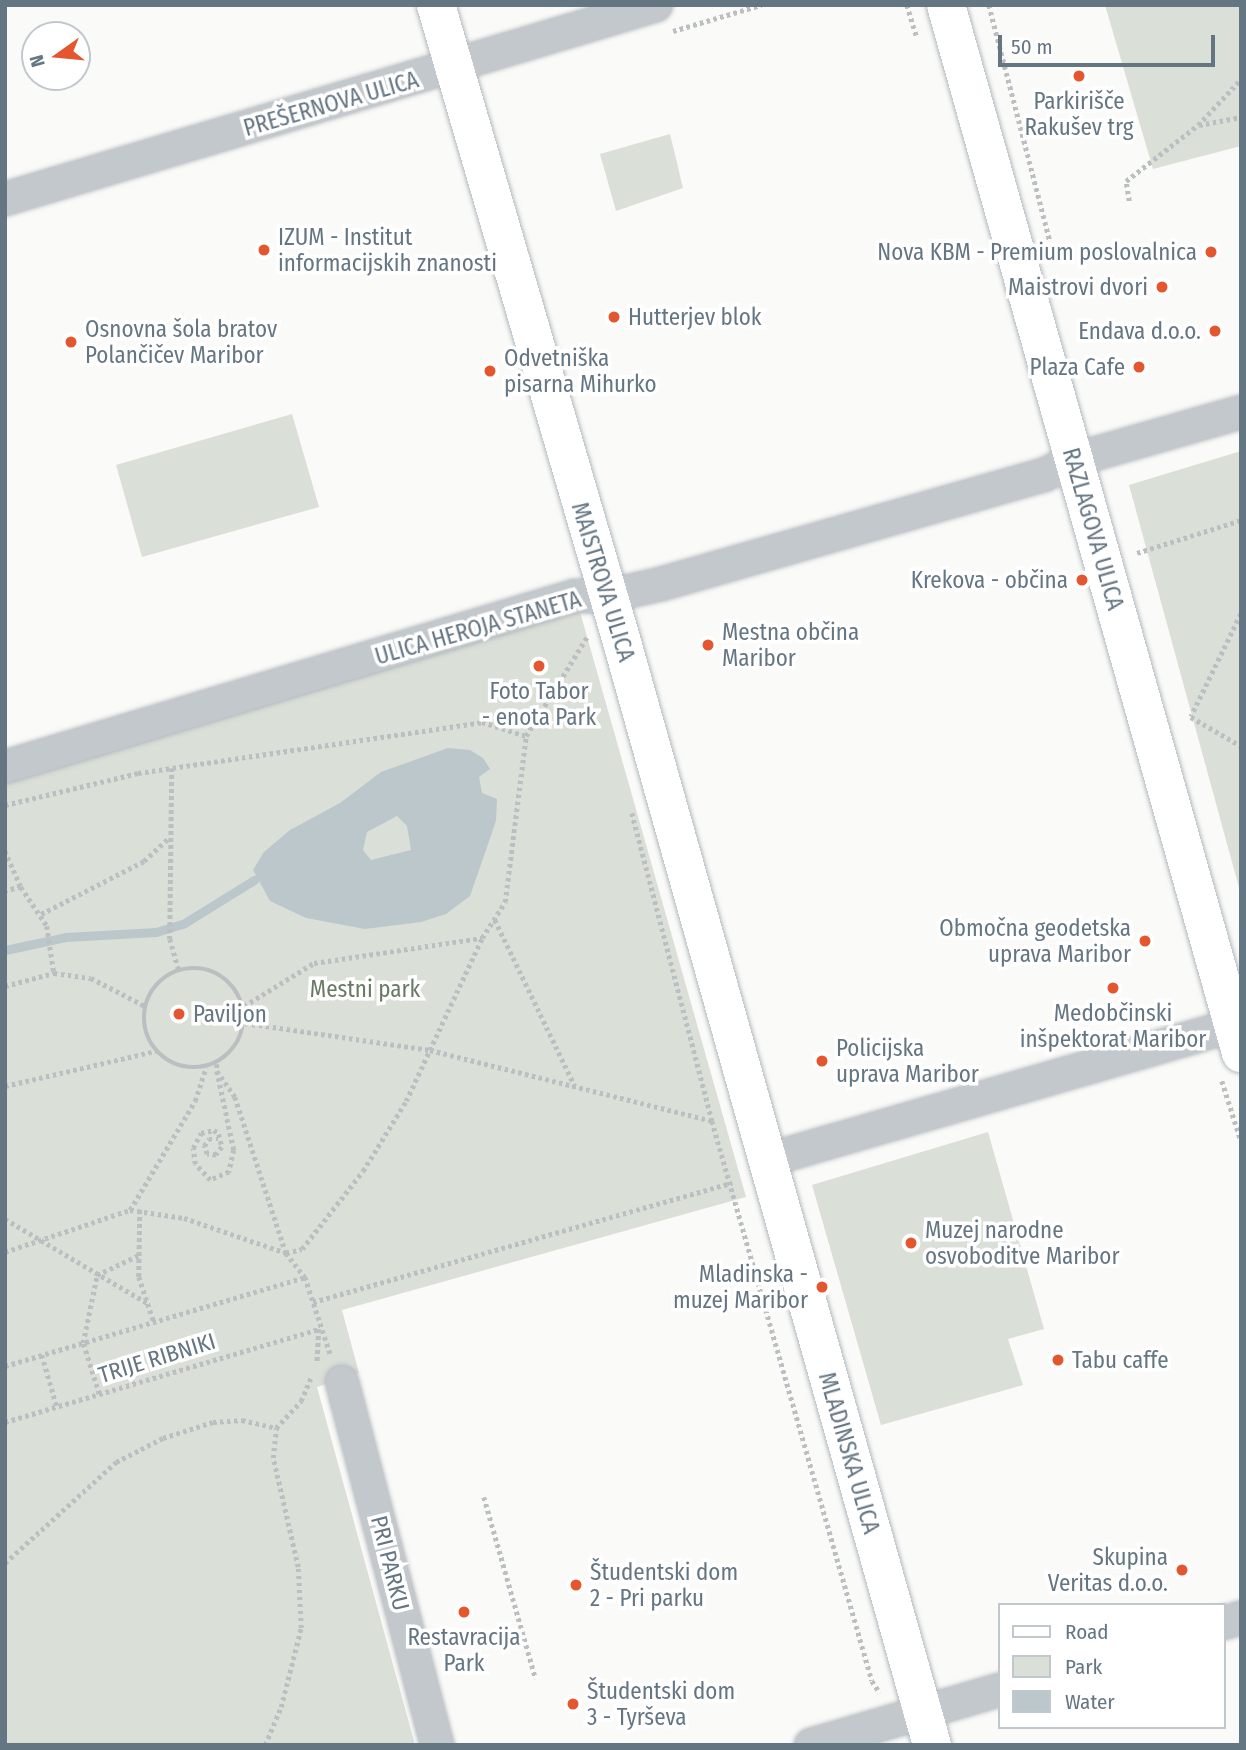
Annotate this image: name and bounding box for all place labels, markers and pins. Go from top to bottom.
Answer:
marker: Parkirišče Rakušev trg [1071,68,1087,84]
place label: Parkirišče Rakušev trg [1025,87,1133,141]
place label: IZUM - Institut informacijskih znanosti [278,223,497,277]
place label: Nova KBM - Premium poslovalnica [877,238,1197,266]
marker: IZUM - Institut informacijskih znanosti [256,242,272,258]
marker: Nova KBM - Premium poslovalnica [1203,244,1219,260]
place label: Maistrovi dvori [1008,273,1148,301]
marker: Maistrovi dvori [1154,279,1170,295]
place label: Hutterjev blok [628,303,762,331]
marker: Hutterjev blok [606,309,622,325]
place label: Osnovna šola bratov Polančičev Maribor [85,315,277,369]
place label: Endava d.o.o. [1078,317,1201,345]
marker: Endava d.o.o. [1207,323,1223,339]
marker: Osnovna šola bratov Polančičev Maribor [63,334,79,350]
place label: Odvetniška pisarna Mihurko [504,344,657,398]
place label: Plaza Cafe [1030,353,1125,381]
marker: Plaza Cafe [1131,359,1147,375]
marker: Odvetniška pisarna Mihurko [482,363,498,379]
place label: Krekova - občina [911,566,1068,594]
marker: Krekova - občina [1074,572,1090,588]
place label: Mestna občina Maribor [722,618,859,672]
marker: Mestna občina Maribor [700,637,716,653]
marker: Foto Tabor - enota Park [531,658,547,674]
place label: Foto Tabor - enota Park [482,677,596,731]
place label: Območna geodetska uprava Maribor [939,914,1131,968]
marker: Območna geodetska uprava Maribor [1137,933,1153,949]
marker: Medobčinski inšpektorat Maribor [1105,980,1121,996]
place label: Medobčinski inšpektorat Maribor [1020,999,1206,1053]
place label: Paviljon [193,1000,267,1028]
marker: Paviljon [171,1006,187,1022]
place label: Policijska uprava Maribor [836,1034,979,1088]
marker: Policijska uprava Maribor [814,1053,830,1069]
place label: Muzej narodne osvoboditve Maribor [925,1216,1119,1270]
marker: Muzej narodne osvoboditve Maribor [903,1235,919,1251]
place label: Mladinska - muzej Maribor [673,1260,808,1314]
marker: Mladinska - muzej Maribor [814,1279,830,1295]
place label: Tabu caffe [1072,1346,1169,1374]
marker: Tabu caffe [1050,1352,1066,1368]
place label: Skupina Veritas d.o.o. [1048,1543,1168,1597]
place label: Študentski dom 2 - Pri parku [590,1558,738,1612]
marker: Skupina Veritas d.o.o. [1174,1562,1190,1578]
marker: Študentski dom 2 - Pri parku [568,1577,584,1593]
marker: Restavracija Park [456,1604,472,1620]
place label: Restavracija Park [407,1623,521,1677]
place label: Študentski dom 3 - Tyrševa [587,1677,735,1731]
marker: Študentski dom 3 - Tyrševa [565,1696,581,1712]

